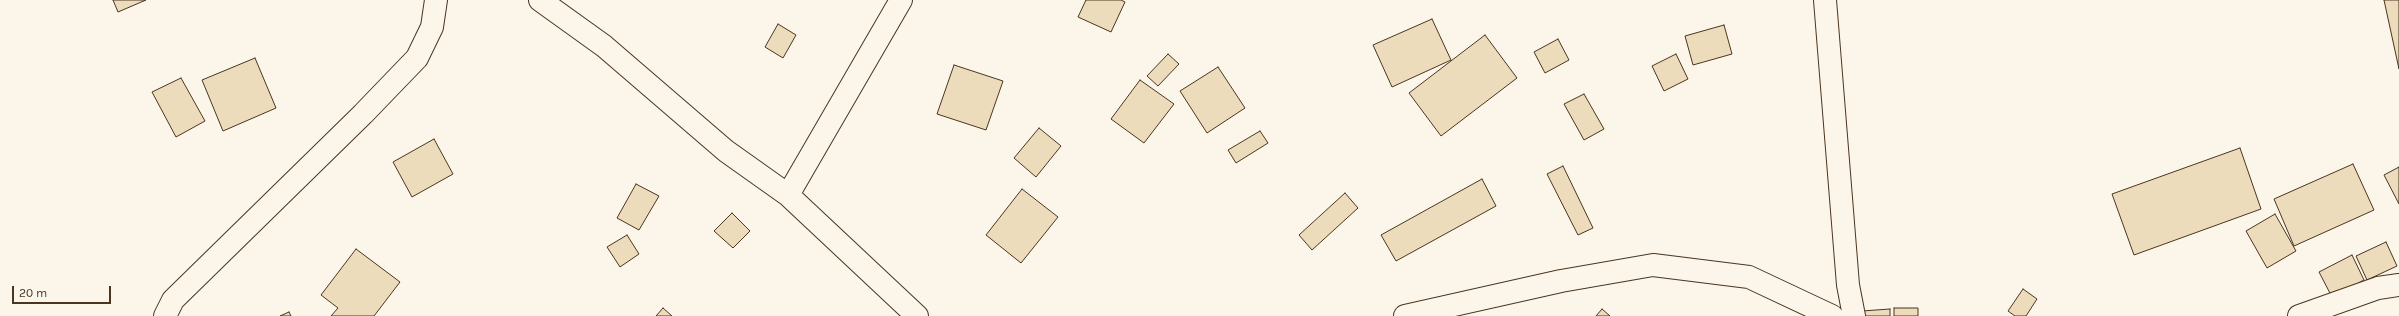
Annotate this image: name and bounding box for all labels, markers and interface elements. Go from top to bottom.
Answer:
scale bar [14,278,113,304]
text: 20 m [19,286,47,300]

